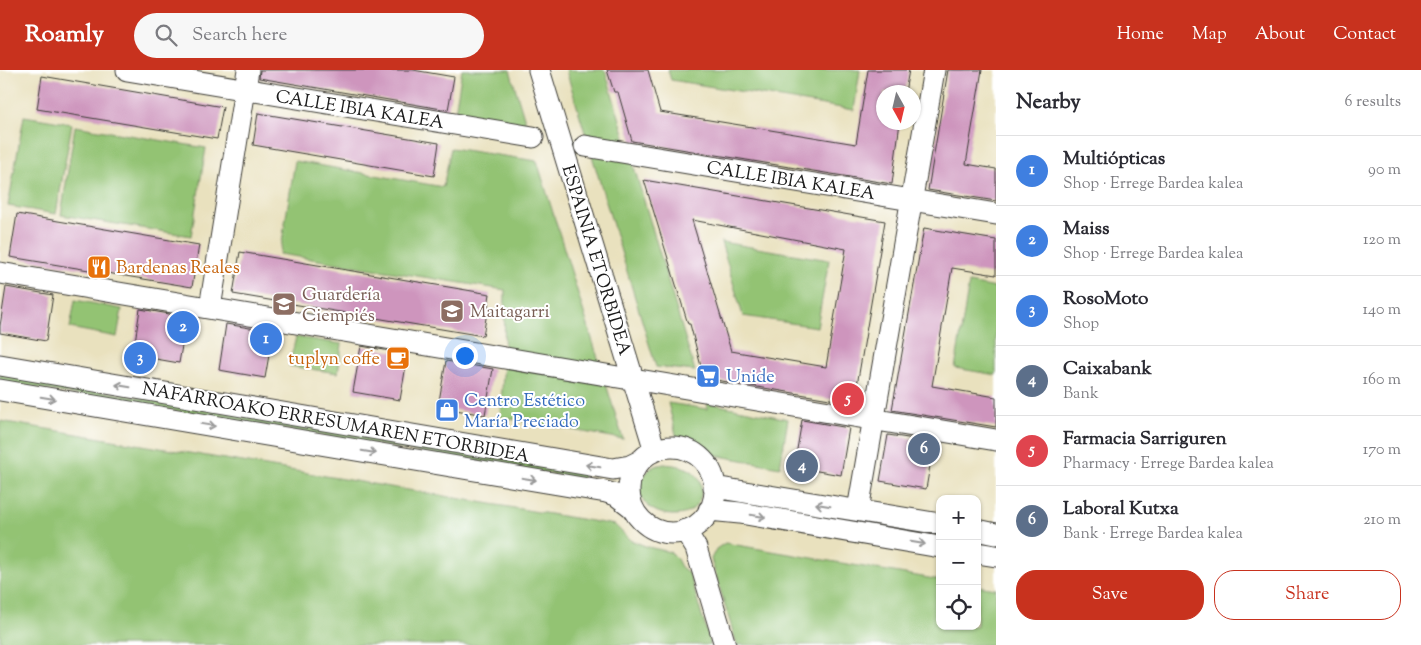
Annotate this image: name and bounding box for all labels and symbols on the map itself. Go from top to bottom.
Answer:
street label: CALLE IBIA KALEA [274,85,446,137]
north arrow [876,85,921,130]
street label: CALLE IBIA KALEA [705,156,877,208]
street label: ESPAINIA ETORBIDEA [554,162,637,359]
restaurant icon: Bardenas Reales [86,254,112,280]
place label: Bardenas Reales [116,256,240,282]
place label: Guardería Ciempiés [302,283,380,330]
school or university icon: Guardería Ciempiés [271,291,297,317]
school or university icon: Maitagarri [439,298,465,324]
place label: Maitagarri [470,300,550,326]
pin: 2 [167,308,199,346]
pin: 1 [250,320,282,358]
pin: 3 [124,339,156,377]
your location [452,343,478,369]
cafe icon: tuplyn coffe [385,345,411,371]
place label: tuplyn coffe [288,347,380,373]
supermarket icon: Unide [695,363,721,389]
place label: Unide [726,365,775,391]
street label: NAFARROAKO ERRESUMAREN ETORBIDEA [140,377,532,471]
one-way arrow [115,380,131,390]
pin: 5 [832,380,864,418]
place label: Centro Estético María Preciado [464,389,585,436]
one-way arrow [40,394,56,404]
shop icon: Centro Estético María Preciado [434,397,460,423]
one-way arrow [200,421,216,431]
pin: 6 [908,430,940,468]
pin: 4 [786,447,818,485]
one-way arrow [360,448,376,458]
one-way arrow [586,460,602,470]
one-way arrow [520,475,536,485]
one-way arrow [815,499,831,509]
one-way arrow [749,511,765,521]
one-way arrow [909,539,925,549]

